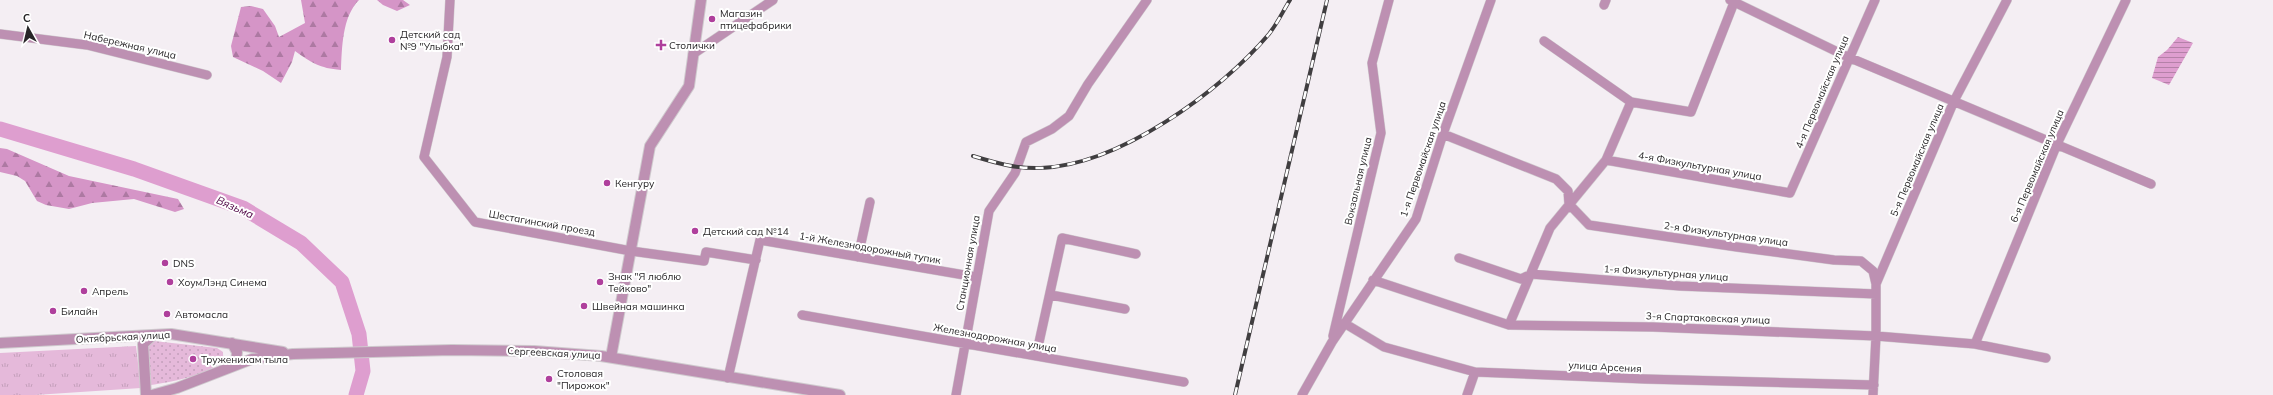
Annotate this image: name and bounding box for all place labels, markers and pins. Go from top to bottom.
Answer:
place label: Магазин птицефабрики [720,7,792,32]
marker: Магазин птицефабрики [707,14,717,24]
place label: Детский сад №9 "Улыбка" [400,28,464,53]
marker: Детский сад №9 "Улыбка" [387,35,397,45]
place label: Столички [669,39,715,52]
marker: Столички [656,40,666,50]
place label: Кенгуру [615,177,655,190]
marker: Кенгуру [602,178,612,188]
place label: Детский сад №14 [703,225,789,238]
marker: Детский сад №14 [690,226,700,236]
place label: DNS [173,257,194,270]
marker: DNS [160,258,170,268]
place label: Знак "Я люблю Тейково" [608,270,681,295]
place label: ХоумЛэнд Синема [178,276,267,289]
marker: ХоумЛэнд Синема [165,277,175,287]
marker: Знак "Я люблю Тейково" [595,277,605,287]
place label: Апрель [92,285,129,298]
marker: Апрель [79,286,89,296]
place label: Швейная машинка [592,300,684,313]
marker: Швейная машинка [579,301,589,311]
place label: Билайн [61,305,98,318]
marker: Билайн [48,306,58,316]
place label: Автомасла [175,308,228,321]
marker: Автомасла [162,309,172,319]
place label: Труженикам тыла [201,353,288,366]
marker: Труженикам тыла [188,354,198,364]
place label: Столовая "Пирожок" [557,367,610,392]
marker: Столовая "Пирожок" [544,374,554,384]

